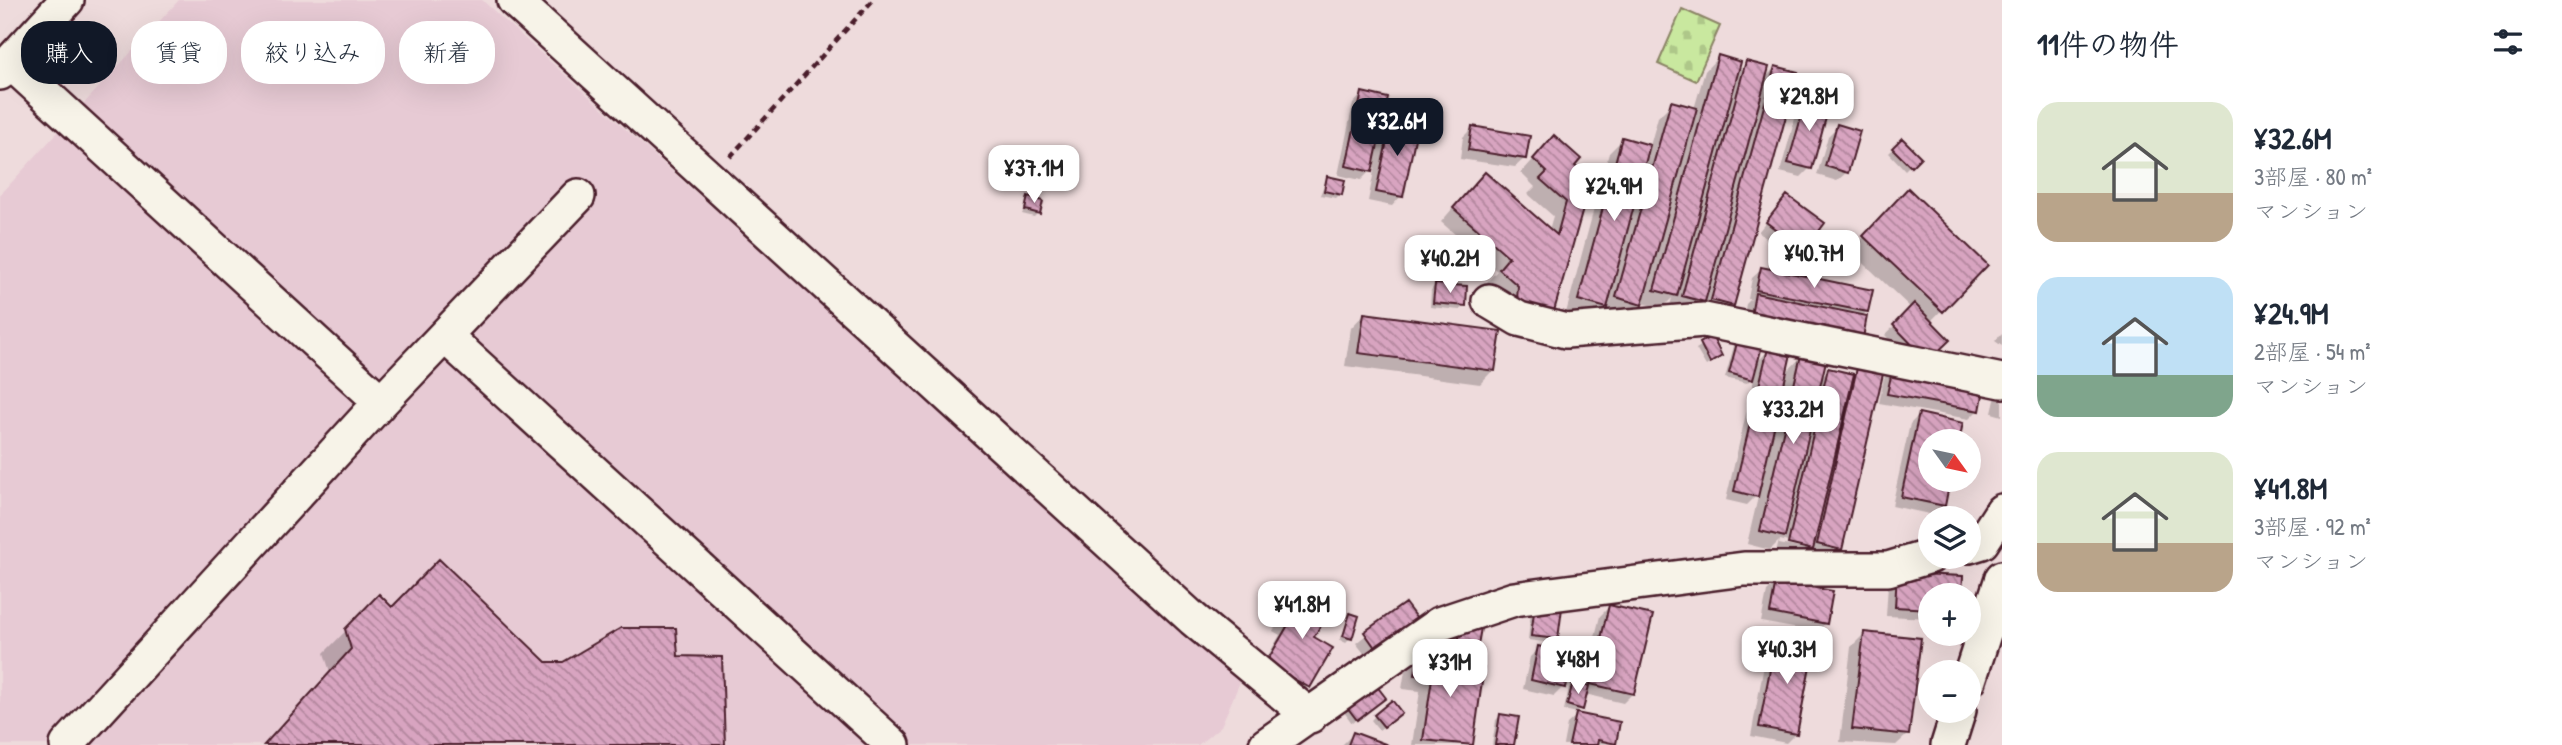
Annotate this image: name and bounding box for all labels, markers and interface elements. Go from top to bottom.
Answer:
chip: 購入 [21,21,117,84]
chip: 賃貸 [131,21,227,84]
chip: 絞り込み [241,21,385,84]
chip: 新着 [399,21,495,84]
icon: filters [2489,23,2527,61]
text: 11件の物件 [2037,24,2179,64]
pin: ¥29.8M [1752,74,1866,133]
text: ¥29.8M [1780,80,1838,111]
pin: ¥32.6M [1340,99,1454,158]
text: ¥32.6M [1367,105,1427,136]
text: ¥32.6M [2254,118,2332,158]
icon: home [2093,130,2177,214]
pin: ¥37.1M [977,146,1091,205]
text: ¥37.1M [1004,152,1064,183]
text: 3部屋 · 80 m² [2254,161,2372,192]
pin: ¥24.9M [1557,164,1671,223]
text: ¥24.9M [1585,170,1643,201]
text: マンション [2254,195,2368,226]
pin: ¥40.7M [1757,230,1871,290]
pin: ¥40.2M [1393,236,1507,295]
text: ¥40.7M [1784,237,1844,268]
text: ¥40.2M [1421,242,1479,273]
text: ¥24.9M [2254,293,2329,333]
icon: home [2093,305,2177,389]
text: 2部屋 · 54 m² [2254,336,2371,367]
text: マンション [2254,370,2368,401]
pin: ¥33.2M [1736,386,1850,446]
text: ¥33.2M [1763,393,1823,424]
north arrow [1918,429,1981,492]
map controls [1918,429,1981,723]
text: ¥41.8M [2254,468,2327,508]
icon: home [2093,480,2177,564]
button: layers [1918,506,1981,569]
text: 3部屋 · 92 m² [2254,511,2371,542]
text: マンション [2254,545,2368,576]
pin: ¥41.8M [1245,582,1359,641]
button: + [1918,583,1981,646]
text: ¥41.8M [1274,588,1330,619]
pin: ¥40.3M [1730,626,1844,686]
text: ¥40.3M [1758,633,1816,664]
pin: ¥48M [1537,636,1619,696]
pin: ¥31M [1409,640,1491,699]
text: ¥48M [1557,643,1599,674]
text: ¥31M [1428,646,1472,677]
button: − [1918,660,1981,723]

